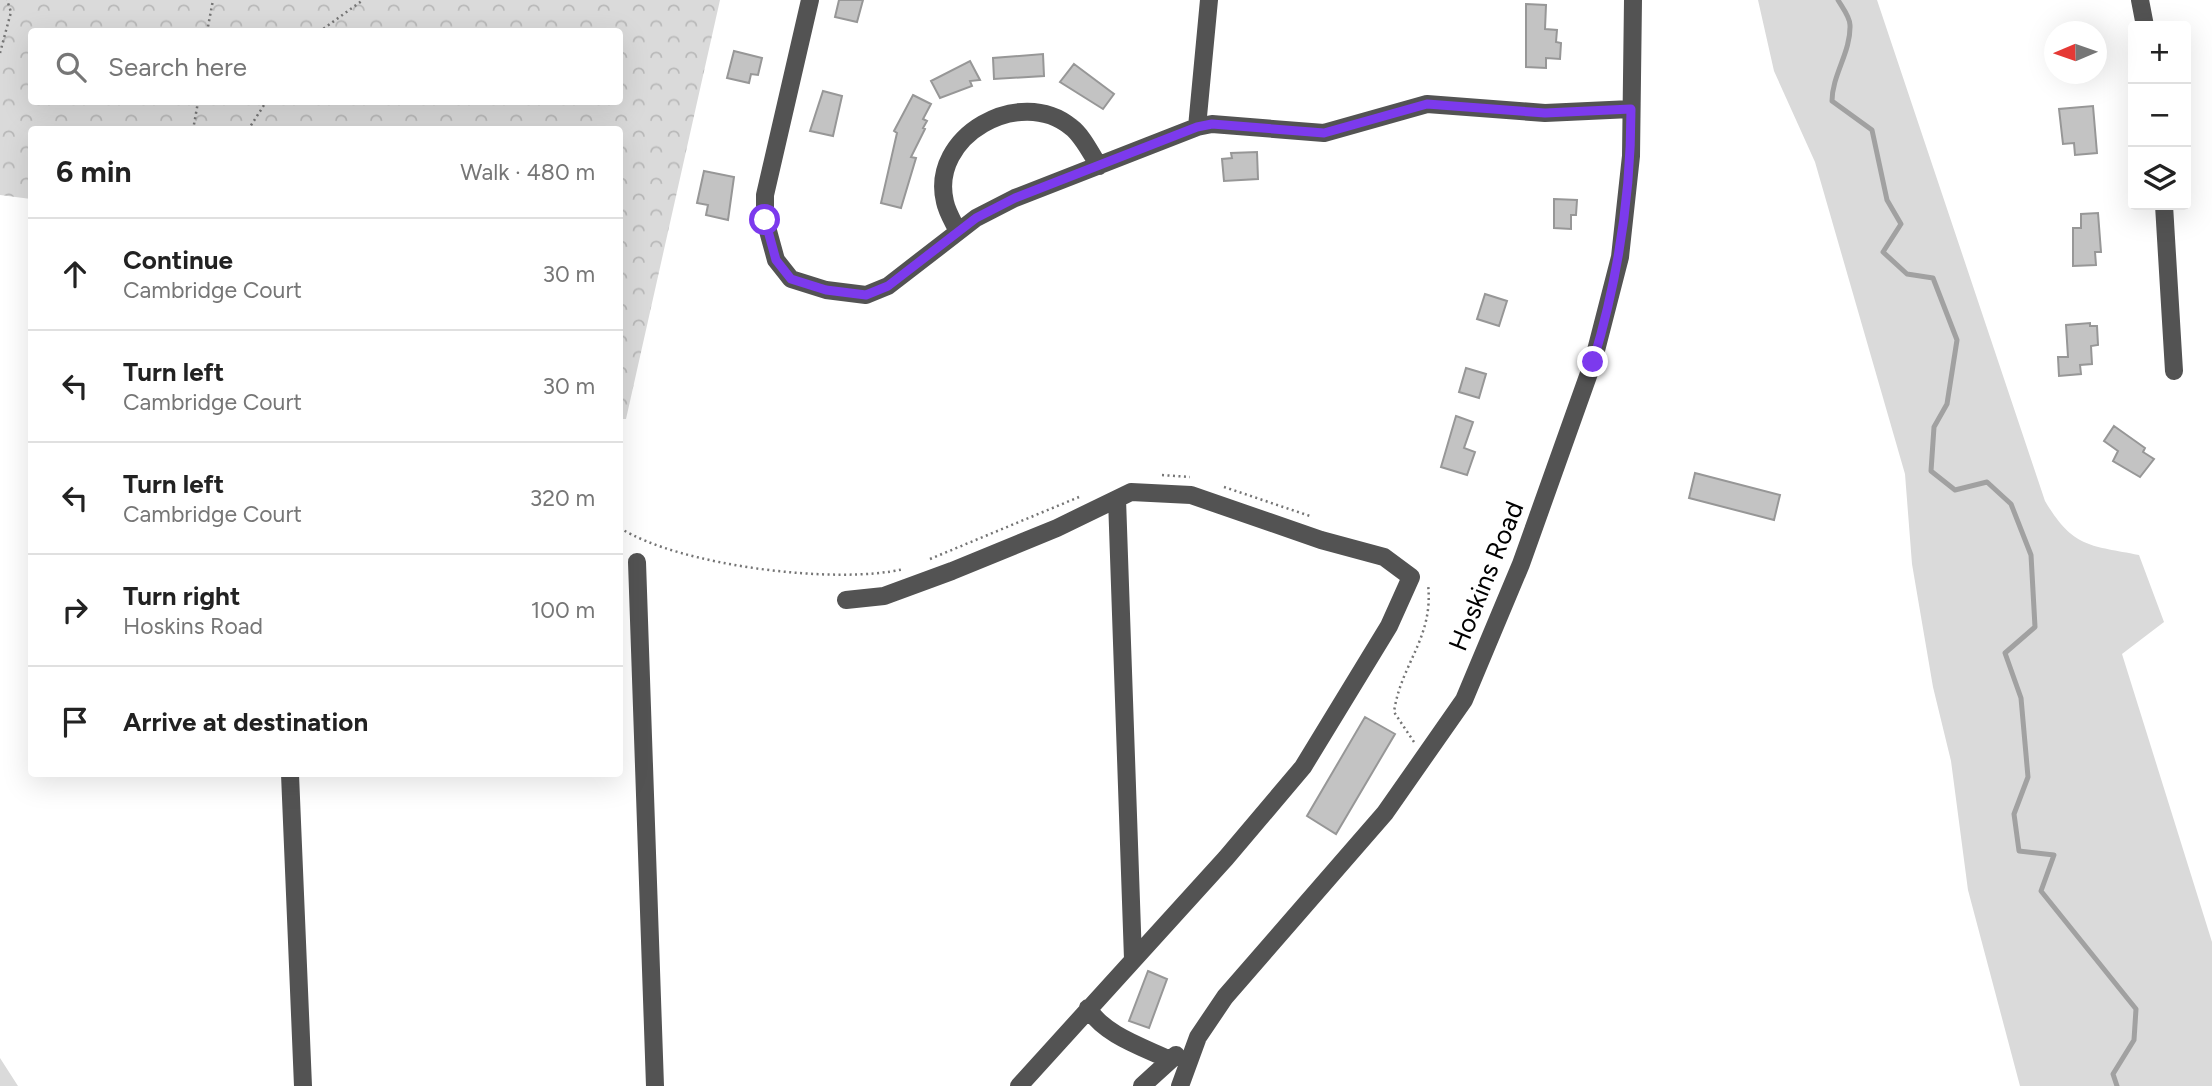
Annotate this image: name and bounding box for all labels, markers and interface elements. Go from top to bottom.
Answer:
north arrow [2044,21,2107,84]
map controls [2128,21,2191,210]
button: + [2128,21,2191,84]
search box [28,28,623,105]
icon: search [52,48,90,86]
text: Search here [108,51,247,83]
button: − [2128,84,2191,147]
button: layers [2128,147,2191,210]
text: 6 min [56,153,132,190]
text: Walk · 480 m [460,158,595,186]
route start [749,204,780,235]
text: Continue [123,244,233,276]
icon: ahead [56,255,94,293]
text: 30 m [542,260,595,288]
text: Cambridge Court [123,276,302,304]
route end [1577,346,1608,377]
text: Turn left [123,356,224,388]
icon: left [56,367,94,405]
text: 30 m [542,372,595,400]
text: Cambridge Court [123,388,302,416]
text: Turn left [123,468,224,500]
icon: left [56,479,94,517]
text: 320 m [530,484,595,512]
street label: Hoskins Road [1442,497,1530,655]
text: Cambridge Court [123,500,302,528]
text: Turn right [123,580,240,612]
icon: right [56,591,94,629]
text: 100 m [531,596,595,624]
text: Hoskins Road [123,612,263,640]
icon: arrive [56,703,94,741]
text: Arrive at destination [123,706,368,738]

